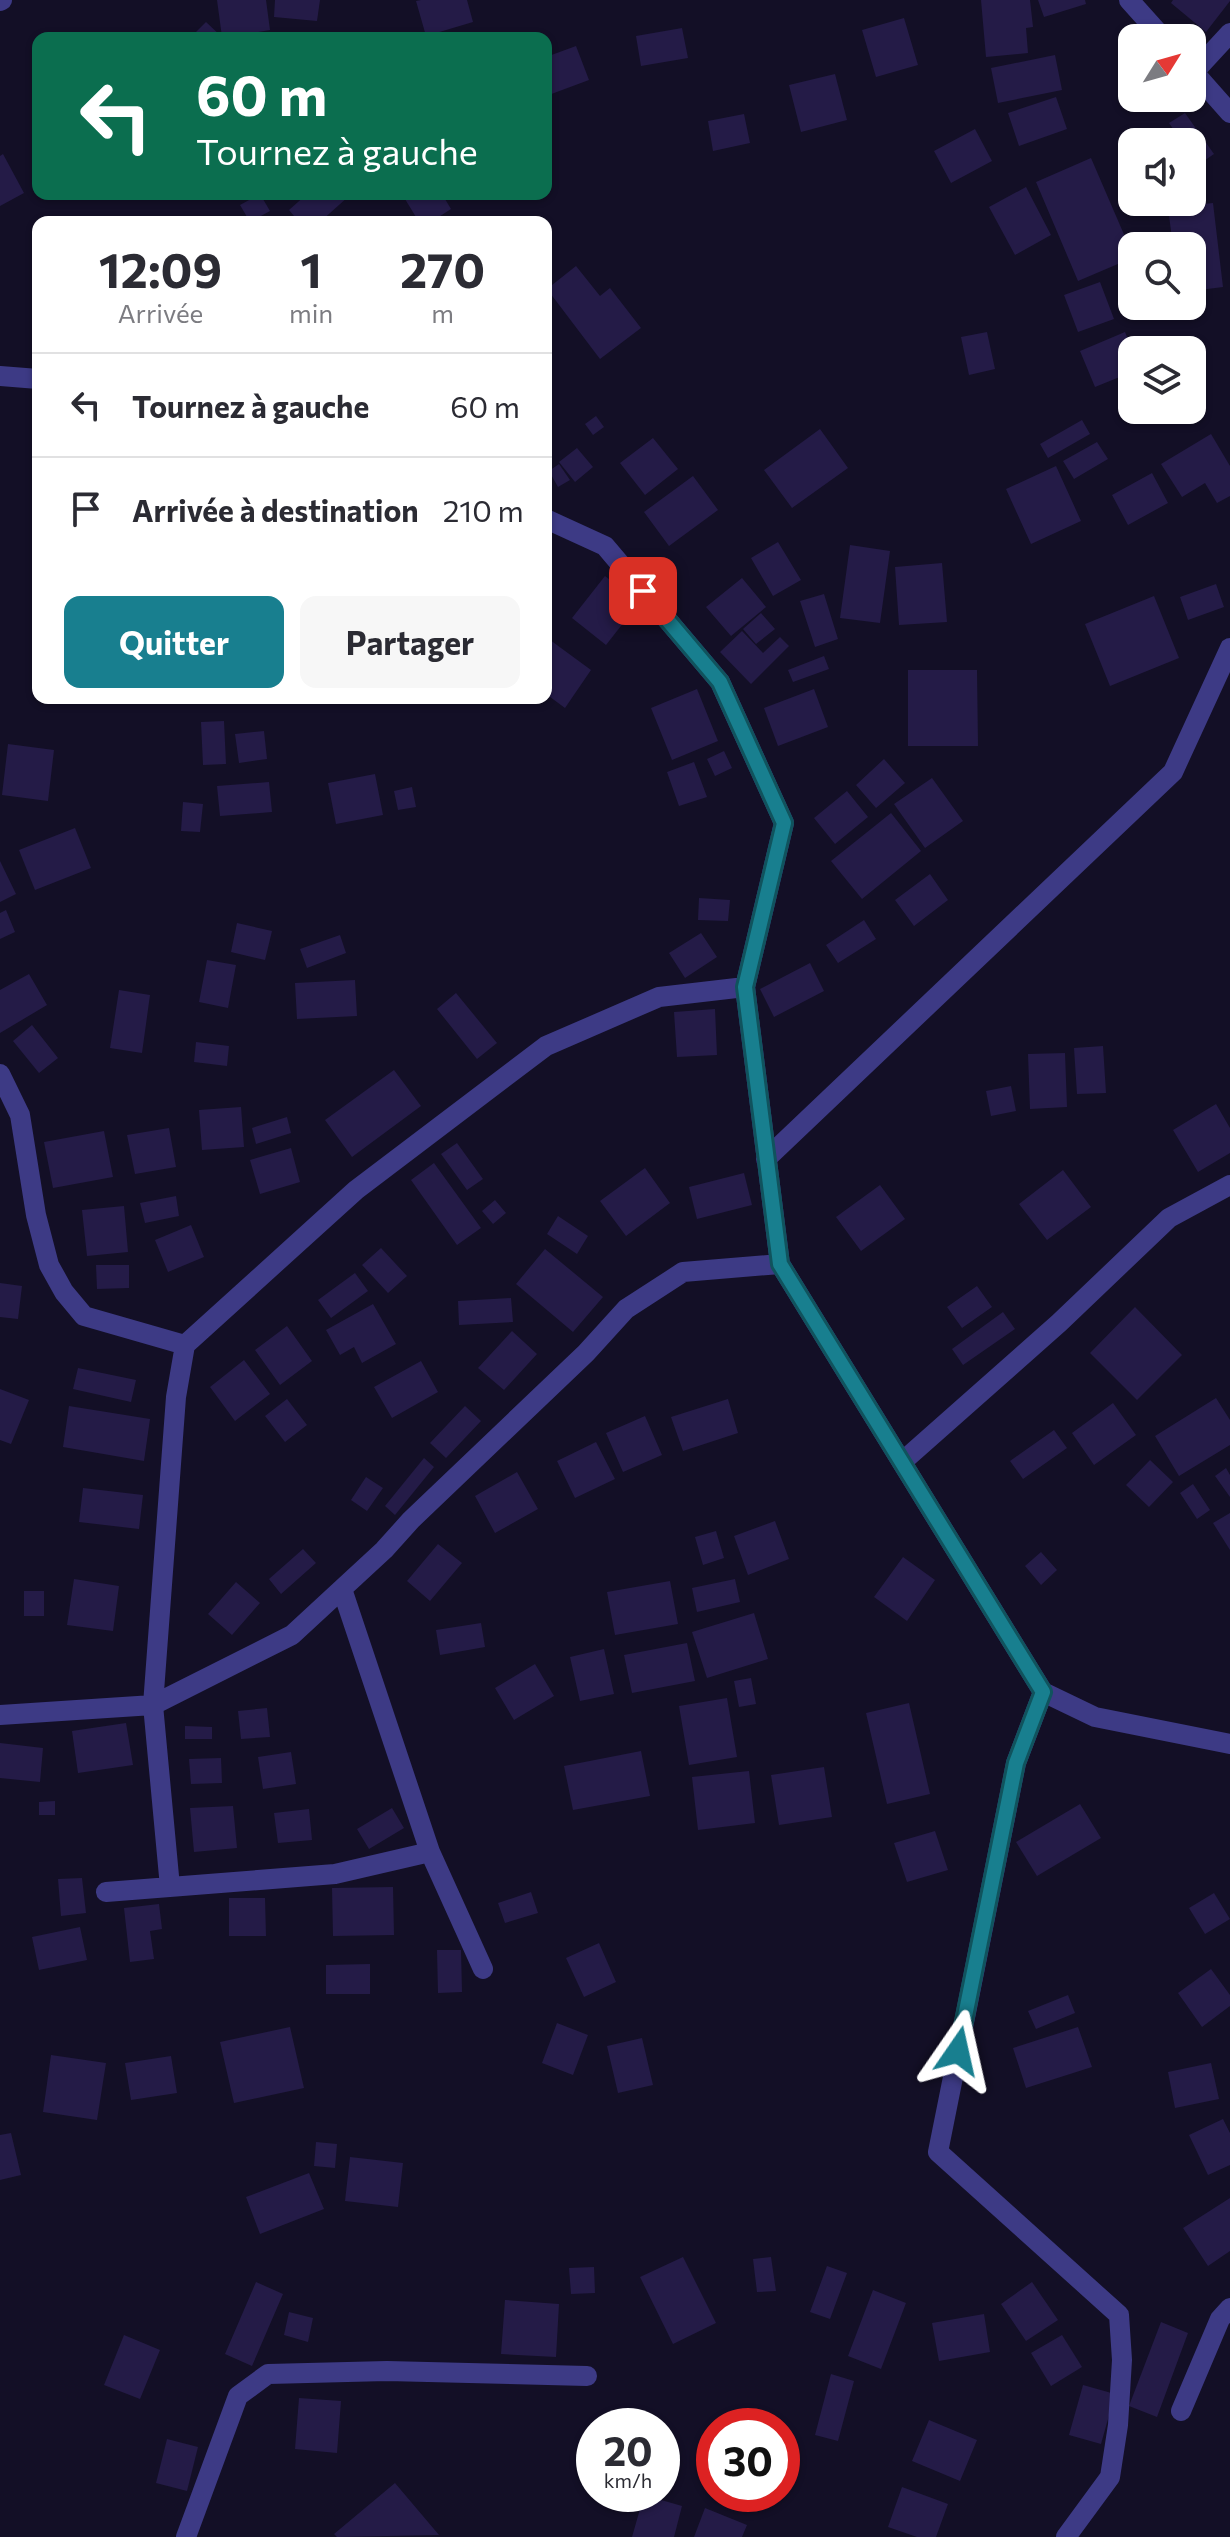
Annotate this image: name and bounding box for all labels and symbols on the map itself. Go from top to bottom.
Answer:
north arrow [1118,24,1206,112]
pin [609,557,677,625]
position arrow [916,2009,1000,2093]
speed limit sign: 30 [696,2408,800,2512]

